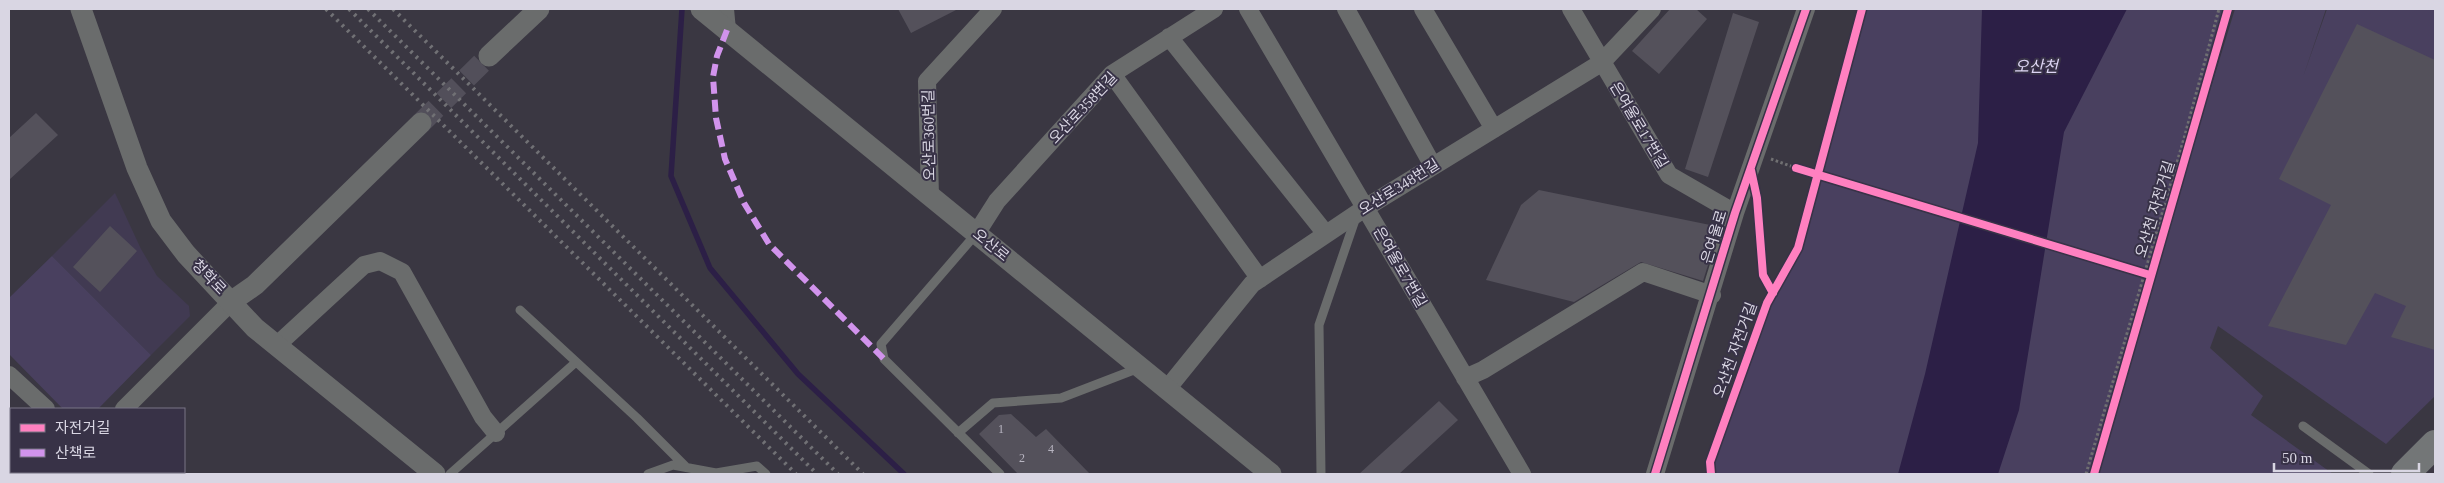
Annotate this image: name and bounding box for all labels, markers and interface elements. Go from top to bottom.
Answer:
water label: 오산천 [2014,58,2060,75]
street label: 오산로358번길 [1046,69,1120,147]
street label: 은여울로17번길 [1607,79,1671,171]
street label: 오산로360번길 [920,89,938,181]
street label: 오산로348번길 [1356,156,1442,218]
street label: 오산천 자전거길 [2132,158,2177,259]
street label: 은여울로 [1698,208,1730,266]
street label: 은여울로7번길 [1370,224,1430,310]
street label: 오산로 [970,226,1012,264]
street label: 청학로 [189,256,230,297]
street label: 오산천 자전거길 [1709,300,1760,400]
legend [10,408,185,473]
text: 자전거길 [55,420,110,436]
house number: 1 [998,422,1004,436]
scale bar [2274,440,2419,472]
house number: 4 [1048,442,1054,456]
text: 산책로 [55,445,96,461]
text: 50 m [2282,450,2313,466]
house number: 2 [1019,451,1025,465]

